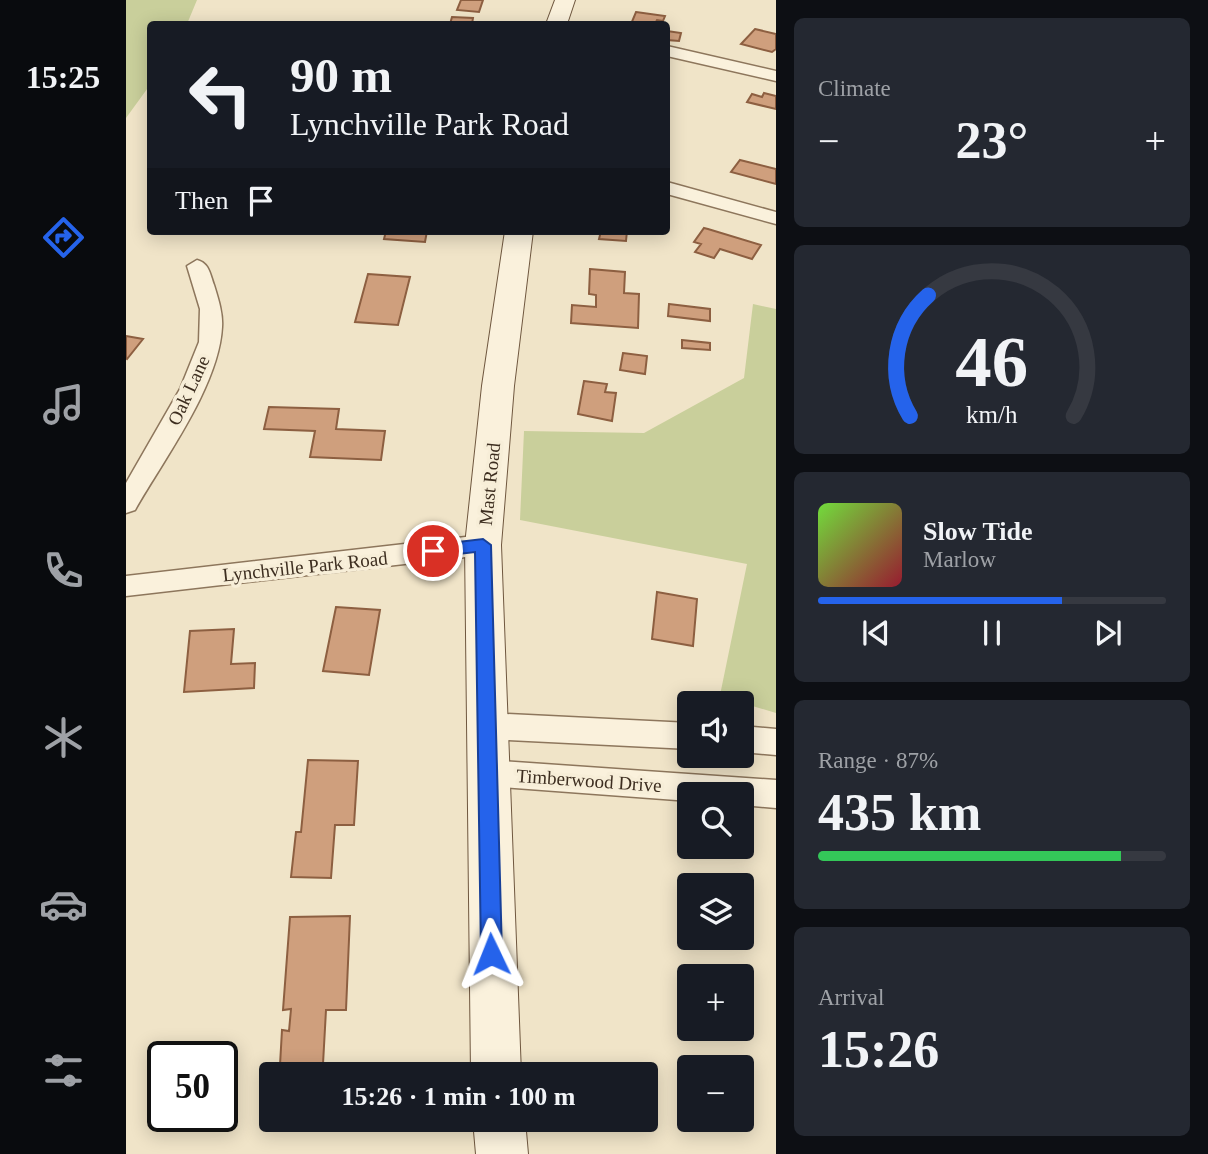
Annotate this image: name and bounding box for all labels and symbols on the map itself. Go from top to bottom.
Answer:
street label: Oak Lane [163,352,214,428]
street label: Mast Road [475,441,504,526]
pin [403,521,463,581]
street label: Lynchville Park Road [222,547,389,586]
street label: Timberwood Drive [516,765,662,796]
position arrow [454,917,528,991]
speed limit sign: 50 [147,1041,238,1132]

